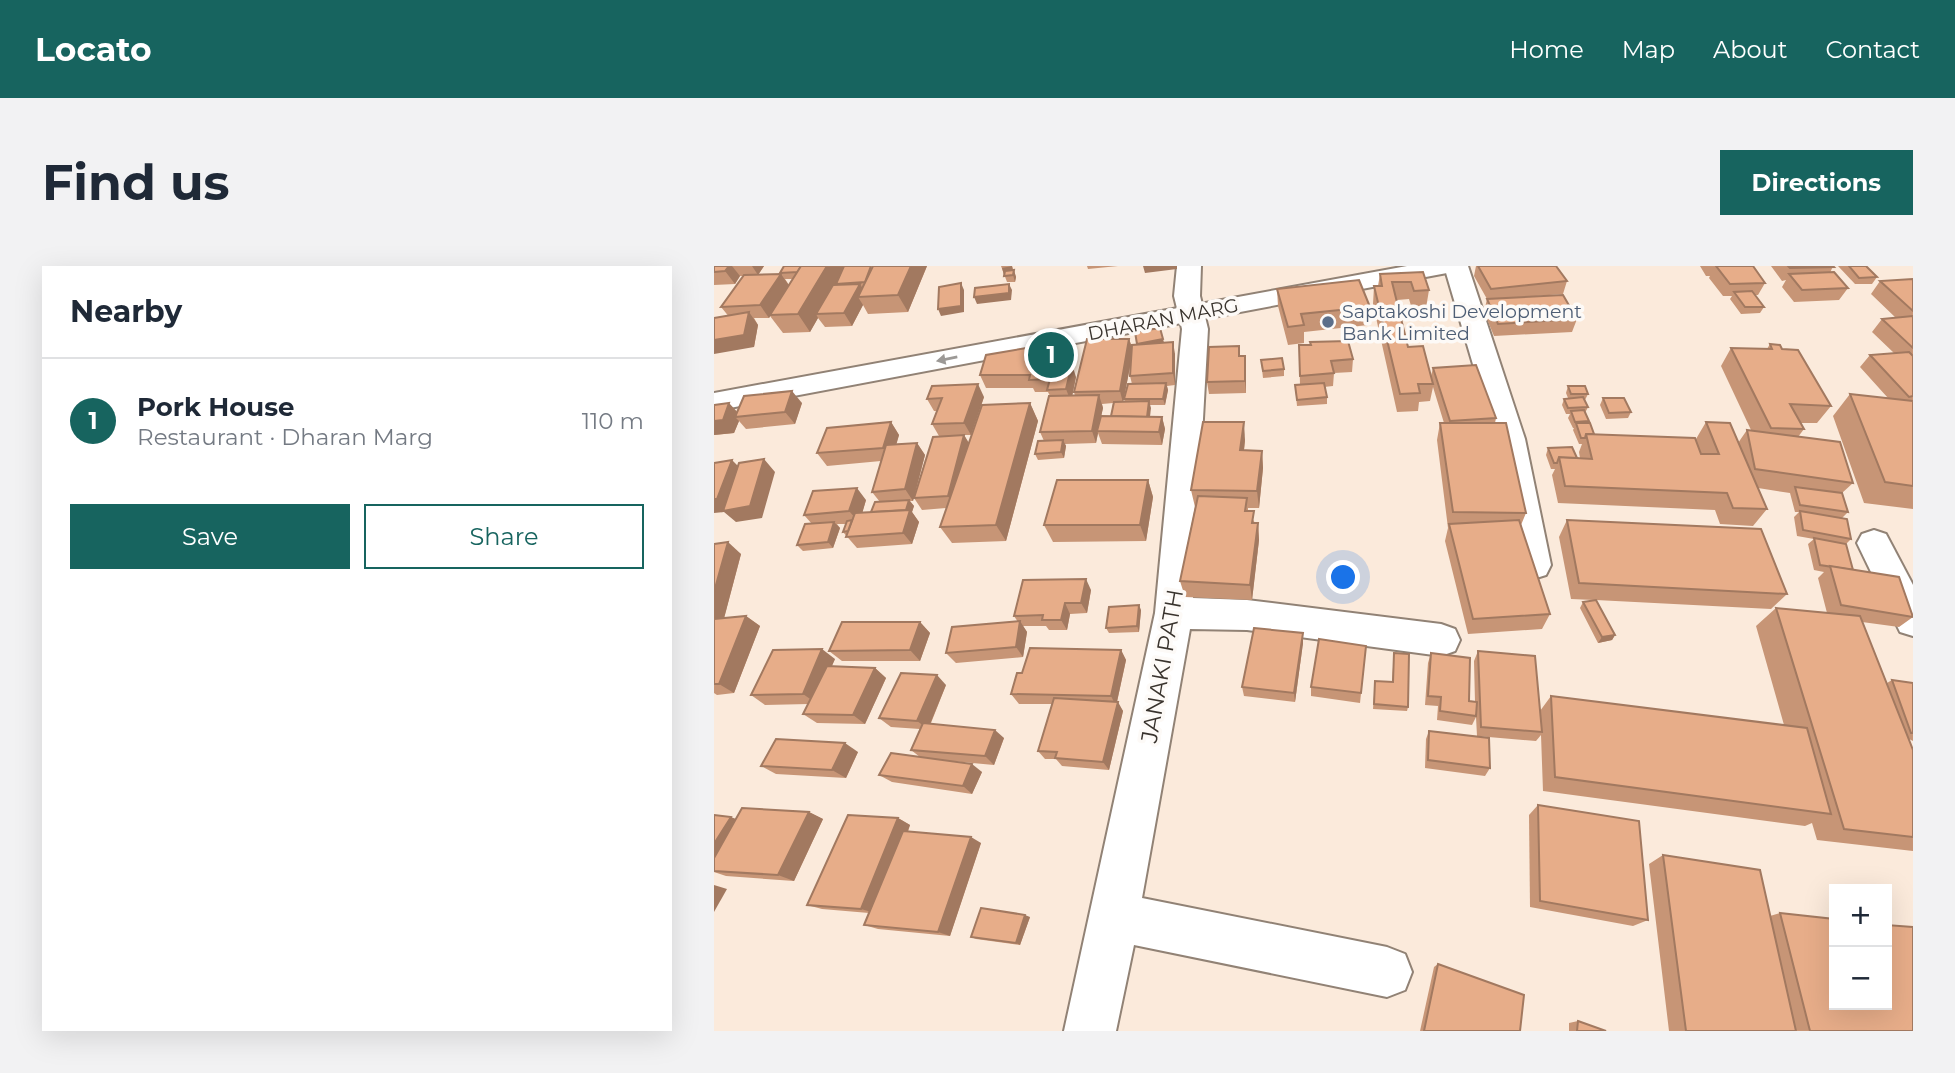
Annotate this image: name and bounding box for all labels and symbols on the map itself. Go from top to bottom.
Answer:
street label: DHARAN MARG [1086,294,1240,345]
place label: Saptakoshi Development Bank Limited [1342,300,1582,345]
marker: Saptakoshi Development Bank Limited [1320,314,1336,330]
pin: 1 [1028,329,1074,381]
one-way arrow [935,354,957,365]
your location [1326,560,1360,594]
street label: JANAKI PATH [1135,587,1189,746]

